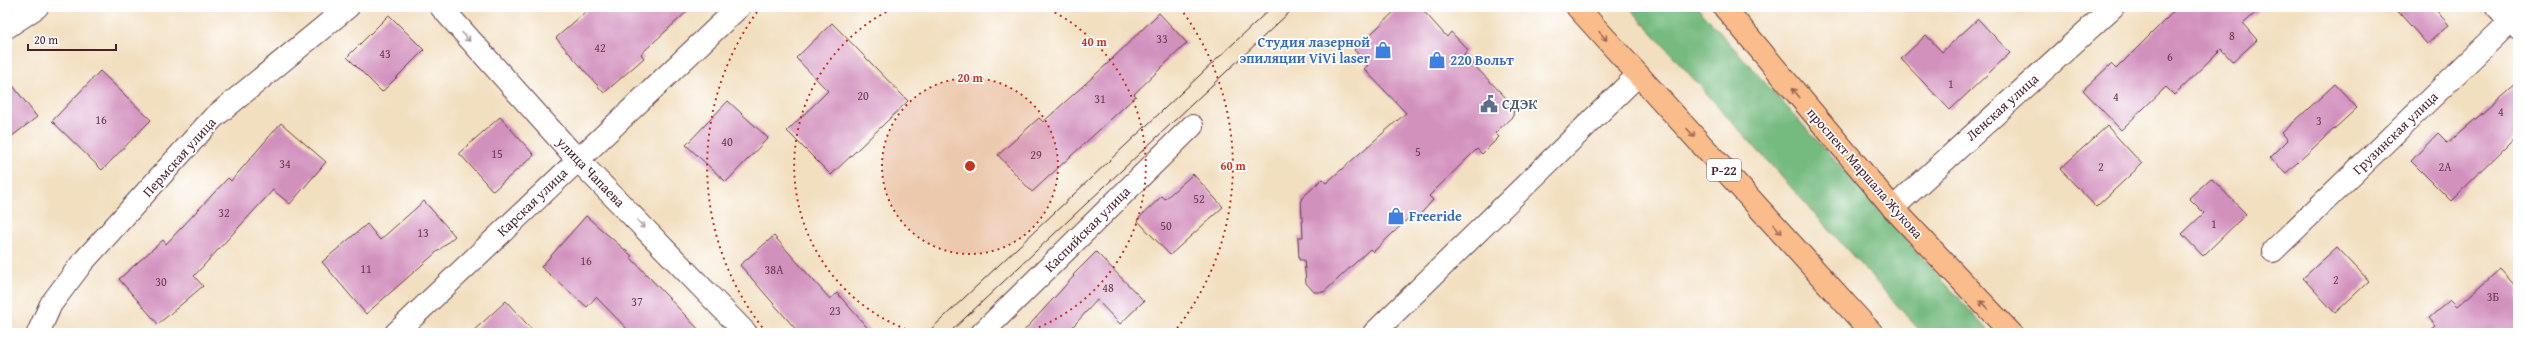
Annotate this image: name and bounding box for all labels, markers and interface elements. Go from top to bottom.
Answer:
scale bar [28,26,116,52]
house number: 8 [2229,27,2235,44]
house number: 33 [1156,30,1168,47]
text: 20 m [34,31,58,48]
one-way arrow [1599,31,1608,41]
one-way arrow [461,32,471,42]
place label: Студия лазерной эпиляции ViVi laser [1239,32,1371,68]
text: 40 m [1081,33,1107,50]
house number: 42 [594,39,606,56]
shop icon: Студия лазерной эпиляции ViVi laser [1373,40,1393,60]
house number: 43 [379,45,391,62]
house number: 6 [2167,48,2173,65]
shop icon: 220 Вольт [1427,50,1447,70]
place label: 220 Вольт [1450,50,1514,70]
text: 20 m [957,69,983,86]
street label: Ленская улица [1961,69,2043,145]
house number: 1 [1948,75,1954,92]
house number: 20 [857,87,869,104]
one-way arrow [1791,87,1800,98]
street label: Грузинская улица [2348,87,2443,179]
house number: 4 [2113,88,2119,105]
house number: 31 [1094,90,1106,107]
public building icon: СДЭК [1479,94,1499,114]
place label: СДЭК [1502,94,1538,114]
street label: проспект Маршала Жукова [1802,103,1928,243]
house number: 4 [2498,103,2504,120]
house number: 16 [95,111,107,128]
street label: Пермская улица [138,112,221,201]
house number: 3 [2316,112,2322,129]
one-way arrow [1686,127,1695,138]
street label: улица Чапаева [552,132,630,212]
house number: 40 [721,133,733,150]
house number: 5 [1415,143,1421,160]
house number: 15 [491,145,503,162]
house number: 29 [1030,146,1042,163]
house number: 34 [279,155,291,172]
text: 60 m [1220,157,1246,174]
house number: 2 [2098,158,2104,175]
house number: 2А [2438,158,2452,175]
centre of rings [963,159,977,173]
road number: Р-22 [1707,159,1741,181]
street label: Карская улица [492,163,572,241]
street label: Каспийская улица [1040,181,1135,276]
house number: 52 [1193,190,1205,207]
house number: 32 [218,204,230,221]
shop icon: Freeride [1386,206,1406,226]
place label: Freeride [1409,206,1462,226]
house number: 1 [2211,215,2217,232]
house number: 50 [1160,217,1172,234]
one-way arrow [636,219,646,229]
house number: 13 [417,224,429,241]
one-way arrow [1773,224,1782,234]
house number: 16 [580,252,592,269]
house number: 11 [360,260,372,277]
house number: 38А [765,261,784,278]
house number: 2 [2333,271,2339,288]
house number: 30 [155,273,167,290]
house number: 48 [1102,279,1114,296]
house number: 3Б [2487,288,2499,305]
house number: 37 [631,293,643,310]
one-way arrow [1980,300,1989,310]
house number: 23 [829,302,841,319]

